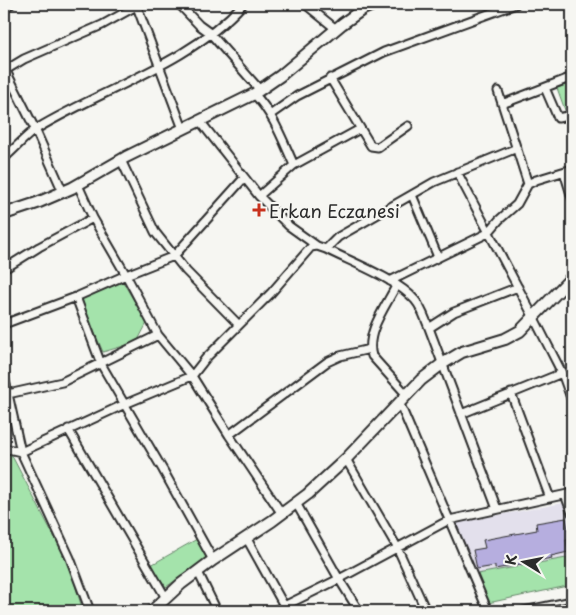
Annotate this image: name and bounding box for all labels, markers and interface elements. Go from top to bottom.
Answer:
place label: Erkan Eczanesi [269,197,400,224]
marker: Erkan Eczanesi [253,204,265,216]
north arrow [498,538,548,588]
text: K [499,553,522,567]

